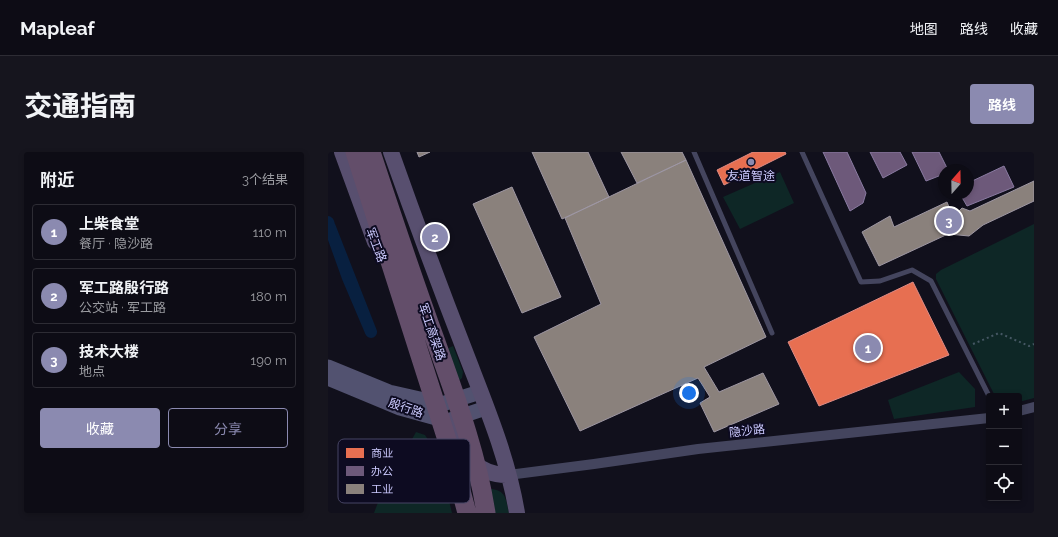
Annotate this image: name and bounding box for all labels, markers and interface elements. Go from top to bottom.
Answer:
text: Mapleaf [20,17,95,39]
text: 地图 [910,21,938,37]
text: 路线 [960,21,988,37]
text: 收藏 [1010,21,1038,37]
button: 路线 [970,84,1034,124]
text: 交通指南 [24,90,136,123]
marker: 友道智途 [746,157,756,167]
north arrow [938,164,974,200]
place label: 友道智途 [727,169,775,183]
text: 附近 [40,170,74,190]
text: 3个结果 [242,172,288,187]
pin: 3 [936,206,962,236]
text: 上柴食堂 [79,215,139,233]
pin: 2 [422,222,448,252]
text: 1 [51,225,57,240]
text: 110 m [253,225,287,240]
street label: 军工路 [363,226,389,264]
text: 餐厅 · 隐沙路 [79,236,153,251]
text: 军工路殷行路 [79,279,169,297]
text: 2 [50,289,58,304]
text: 180 m [251,289,287,304]
text: 公交站 · 军工路 [79,300,166,315]
street label: 军工高架路 [416,301,448,363]
pin: 1 [855,333,881,363]
text: 技术大楼 [79,343,139,361]
text: 3 [50,353,58,368]
text: 190 m [251,353,287,368]
text: 地点 [79,364,105,379]
your location [679,383,699,403]
map controls [986,393,1022,501]
button: + [986,393,1022,429]
street label: 殷行路 [387,396,425,420]
button: 收藏 [40,408,160,448]
button: 分享 [168,408,288,448]
street label: 隐沙路 [728,422,766,440]
button: − [986,429,1022,465]
legend [338,439,470,503]
text: 商业 [371,447,393,460]
text: 办公 [371,465,393,478]
button: locate [986,465,1022,501]
text: 工业 [371,483,393,496]

